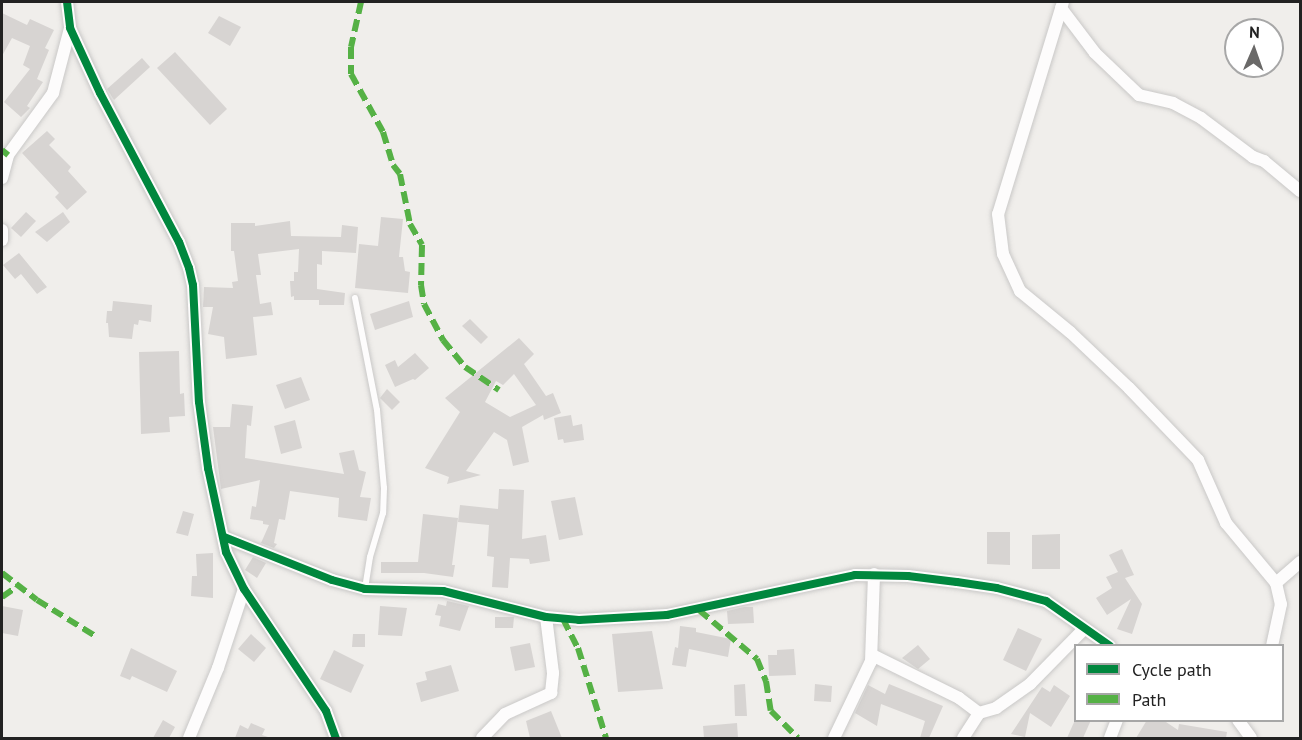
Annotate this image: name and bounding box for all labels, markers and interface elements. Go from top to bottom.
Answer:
north arrow [1224,18,1284,78]
text: N [1249,22,1260,42]
legend [1074,644,1284,722]
text: Cycle path [1132,658,1212,681]
text: Path [1132,688,1166,711]

